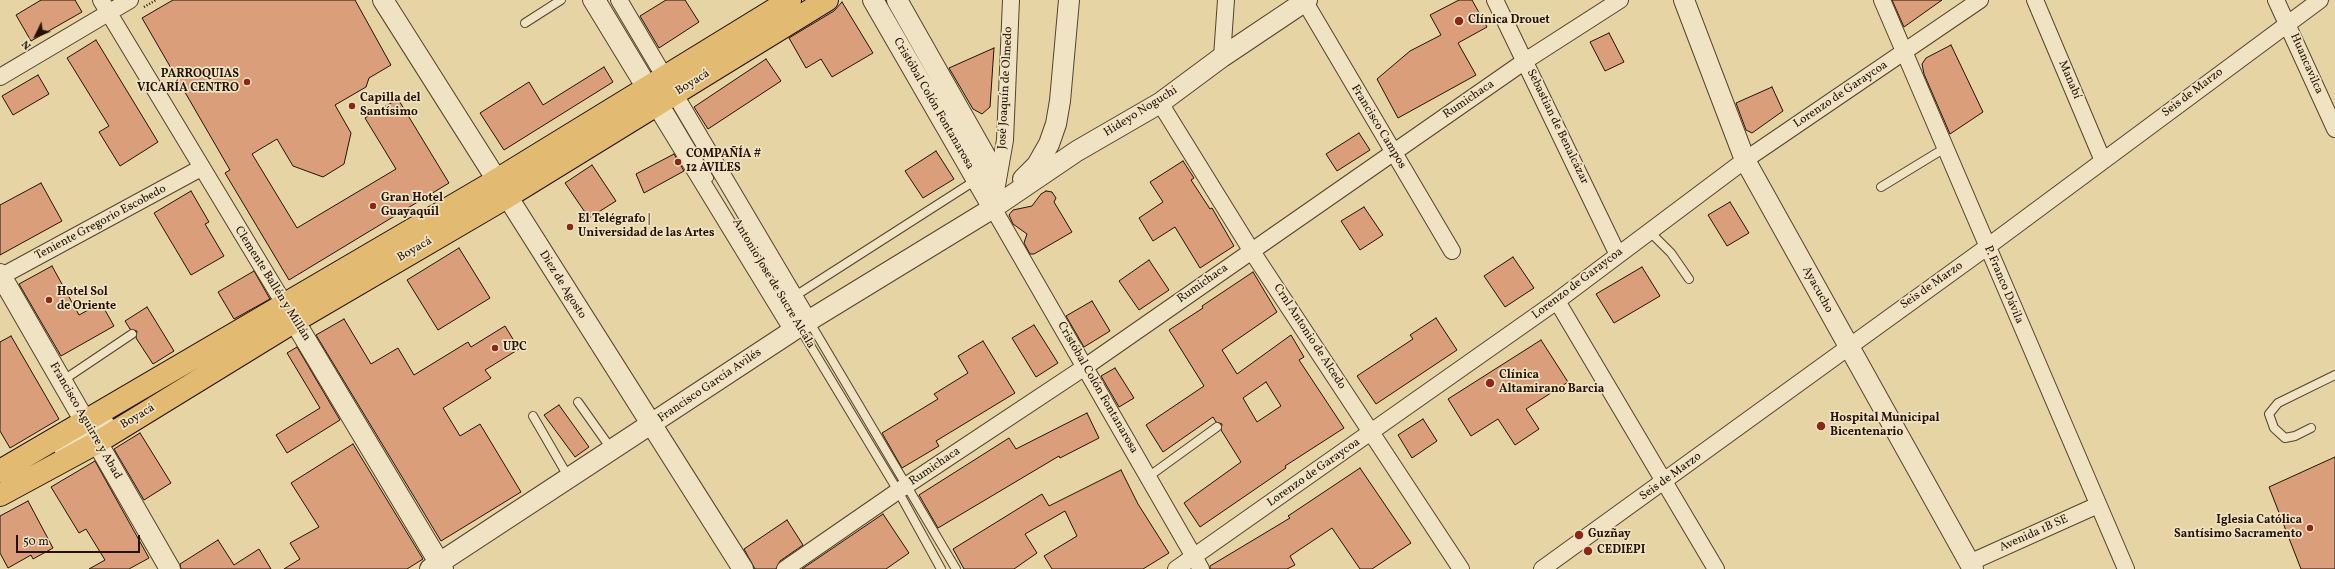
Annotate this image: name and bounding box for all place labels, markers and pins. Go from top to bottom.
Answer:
place label: Clínica Drouet [1468,14,1550,28]
marker: Clínica Drouet [1453,15,1465,27]
place label: PARROQUIAS VICARÍA CENTRO [137,68,239,96]
marker: PARROQUIAS VICARÍA CENTRO [242,77,252,87]
place label: Capilla del Santísimo [360,92,421,120]
marker: Capilla del Santísimo [347,101,357,111]
place label: COMPAÑÍA # 12 AVILES [686,148,761,176]
marker: COMPAÑÍA # 12 AVILES [673,157,683,167]
place label: Gran Hotel Guayaquil [381,192,443,220]
marker: Gran Hotel Guayaquil [368,201,378,211]
place label: El Telégrafo | Universidad de las Artes [578,213,714,241]
marker: El Telégrafo | Universidad de las Artes [565,222,575,232]
place label: Hotel Sol de Oriente [57,286,116,314]
marker: Hotel Sol de Oriente [44,295,54,305]
place label: UPC [503,341,527,355]
marker: UPC [490,343,500,353]
place label: Clínica Altamirano Barcia [1499,369,1604,397]
marker: Clínica Altamirano Barcia [1484,377,1496,389]
place label: Hospital Municipal Bicentenario [1830,412,1940,440]
marker: Hospital Municipal Bicentenario [1815,420,1827,432]
place label: Iglesia Católica Santísimo Sacramento [2174,514,2302,542]
marker: Iglesia Católica Santísimo Sacramento [2305,523,2315,533]
place label: Guzñay [1588,528,1631,542]
marker: Guzñay [1573,529,1585,541]
place label: CEDIEPI [1597,544,1645,558]
marker: CEDIEPI [1582,545,1594,557]

